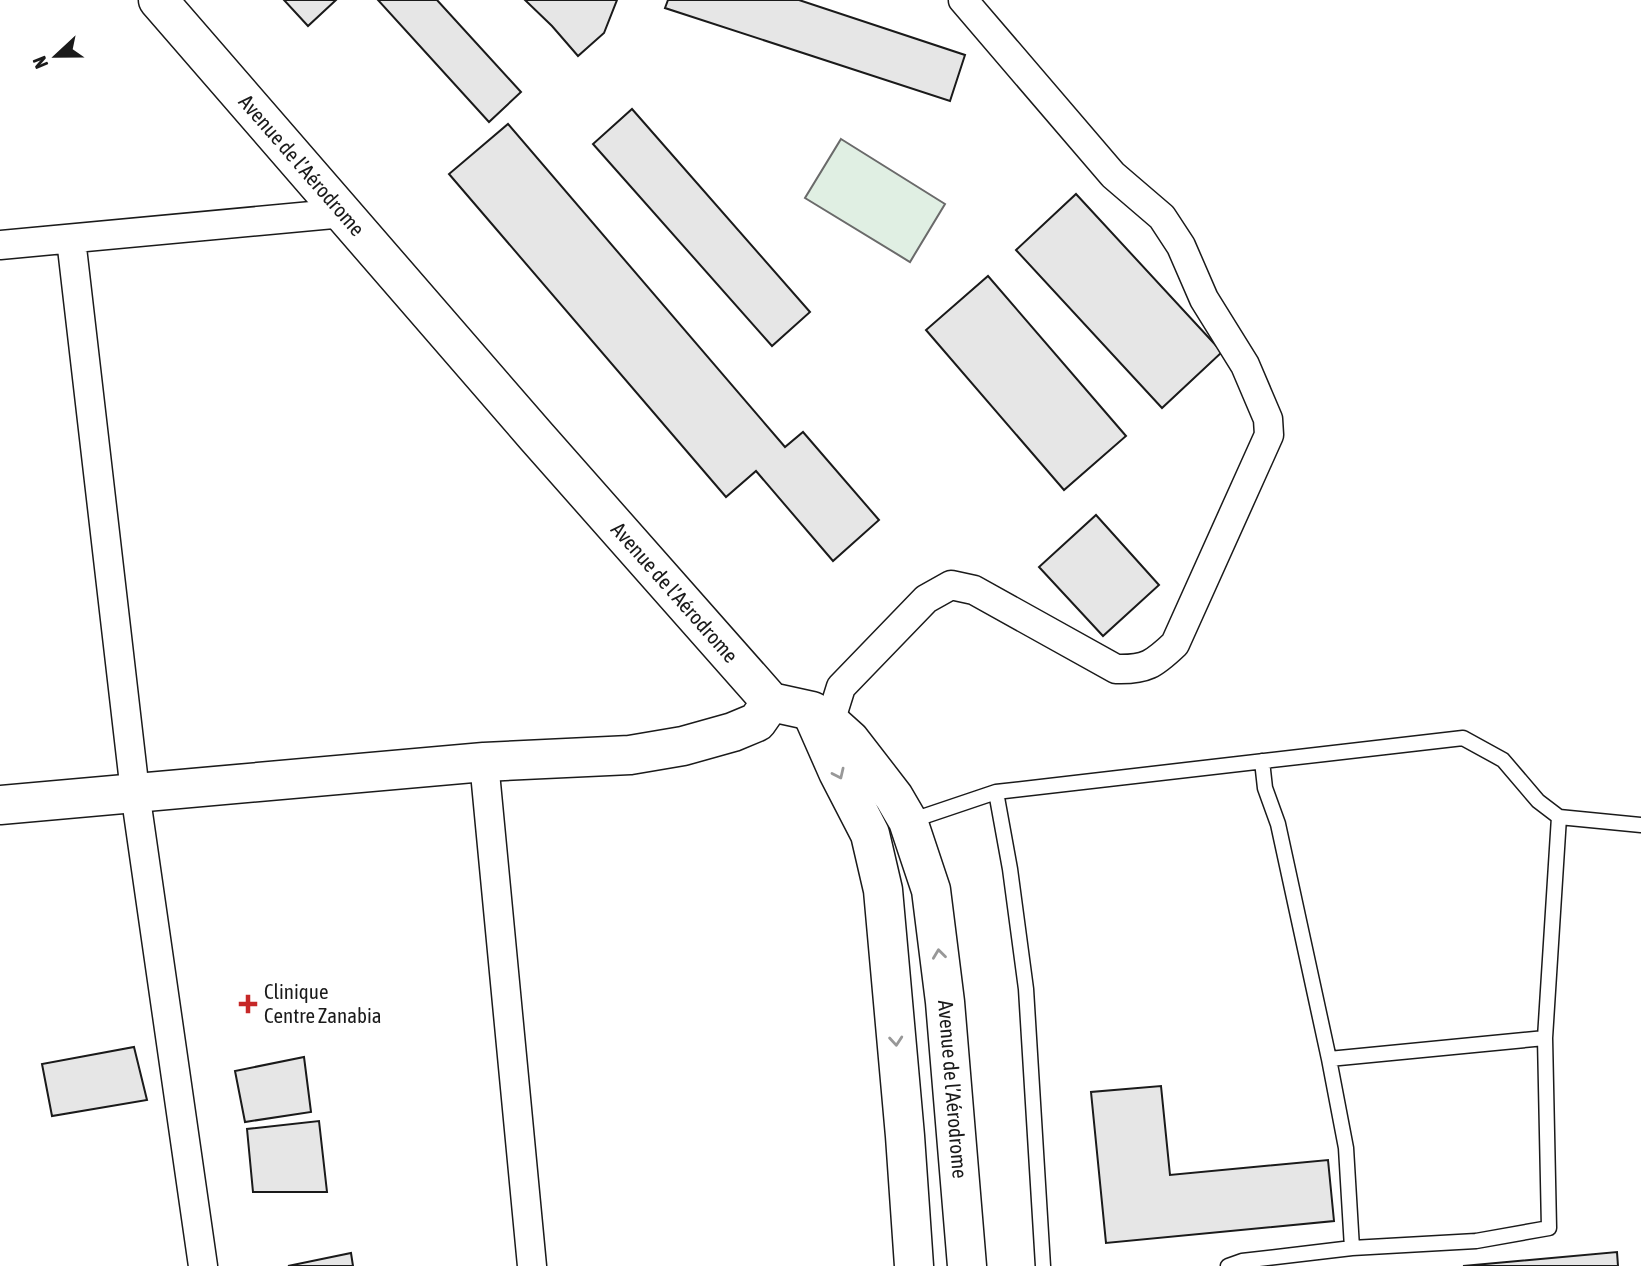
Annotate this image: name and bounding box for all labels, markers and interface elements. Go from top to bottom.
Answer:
north arrow [21,21,91,91]
text: N [28,53,53,72]
street label: Avenue de l’Aérodrome [235,89,370,240]
street label: Avenue de l’Aérodrome [607,517,743,667]
one-way arrow [831,766,845,779]
one-way arrow [931,948,946,960]
place label: Clinique Centre Zanabia [264,979,382,1027]
marker: Clinique Centre Zanabia [238,994,258,1014]
street label: Avenue de l’Aérodrome [934,999,973,1179]
one-way arrow [888,1035,903,1046]

